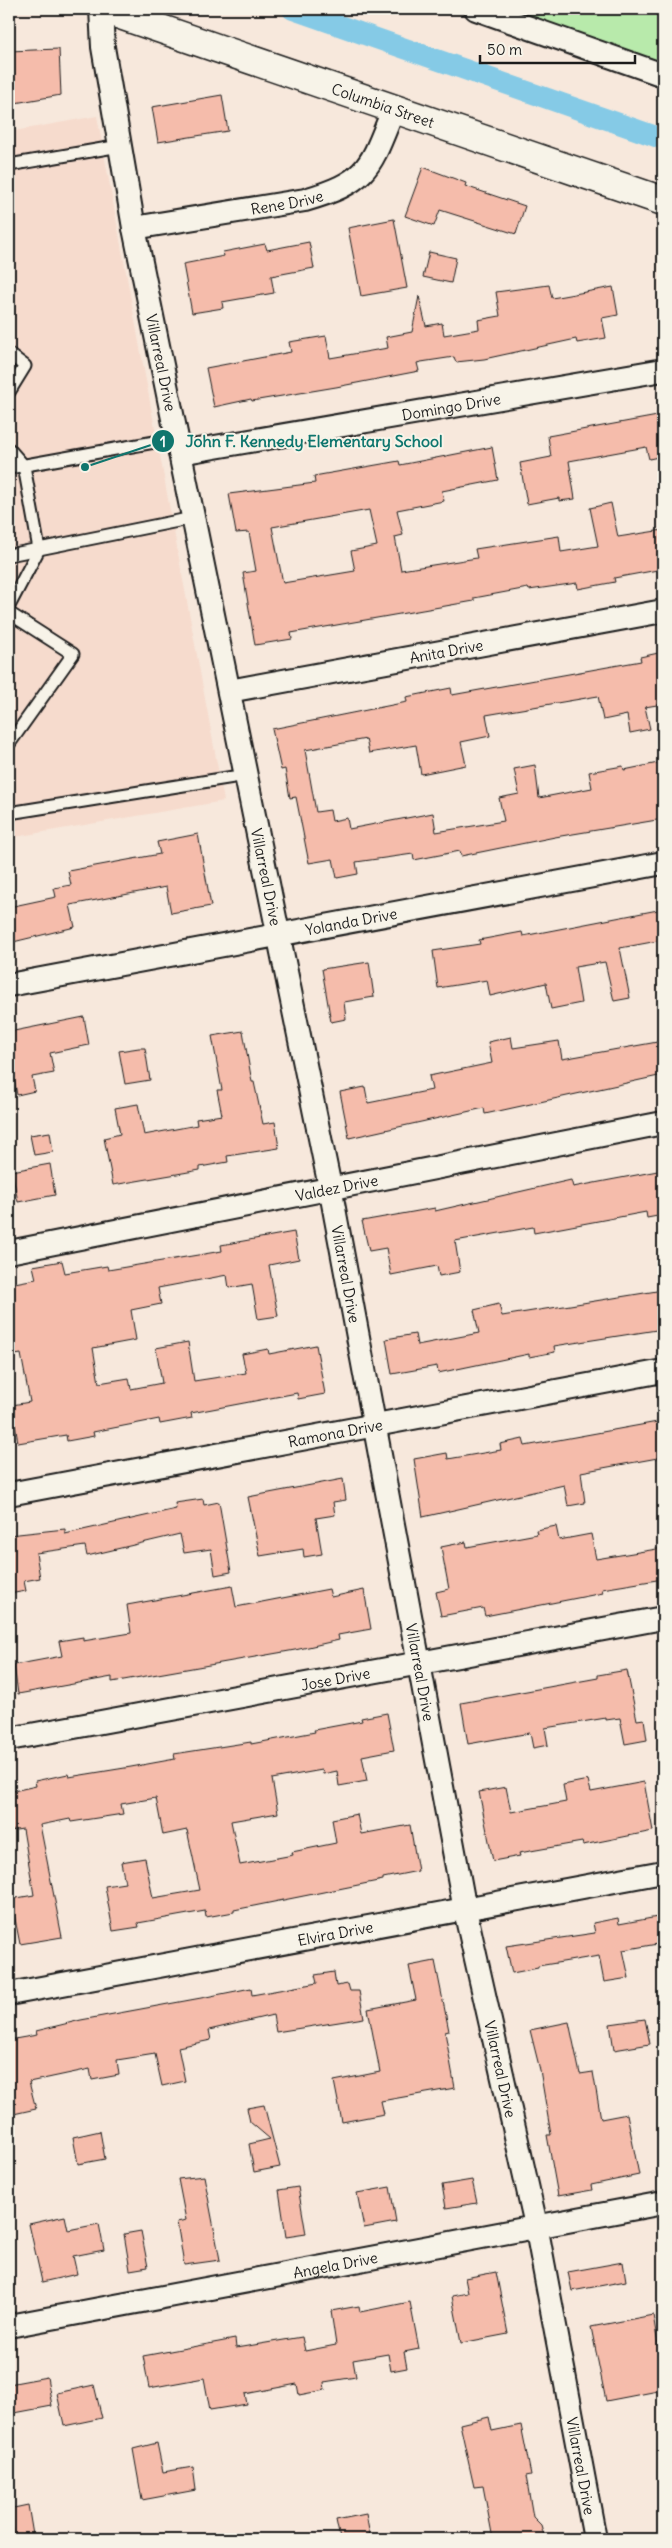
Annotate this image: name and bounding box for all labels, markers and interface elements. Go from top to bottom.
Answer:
scale bar [480,32,634,64]
text: 50 m [487,40,522,59]
street label: Columbia Street [329,79,437,131]
street label: Rene Drive [249,185,326,218]
street label: Villarreal Drive [142,312,181,413]
street label: Domingo Drive [400,389,502,424]
callout: John F. Kennedy Elementary School [151,426,453,457]
text: John F. Kennedy Elementary School [186,431,442,452]
text: 1 [160,432,166,451]
street label: Anita Drive [408,635,485,667]
street label: Villarreal Drive [247,826,286,927]
street label: Yolanda Drive [304,903,398,939]
street label: Valdez Drive [294,1170,380,1205]
street label: Villarreal Drive [328,1224,365,1324]
street label: Ramona Drive [286,1414,384,1451]
street label: Villarreal Drive [402,1622,439,1723]
street label: Jose Drive [299,1663,372,1694]
street label: Elvira Drive [296,1917,375,1949]
street label: Villarreal Drive [481,2019,521,2119]
street label: Angela Drive [291,2247,379,2282]
street label: Villarreal Drive [563,2415,600,2516]

